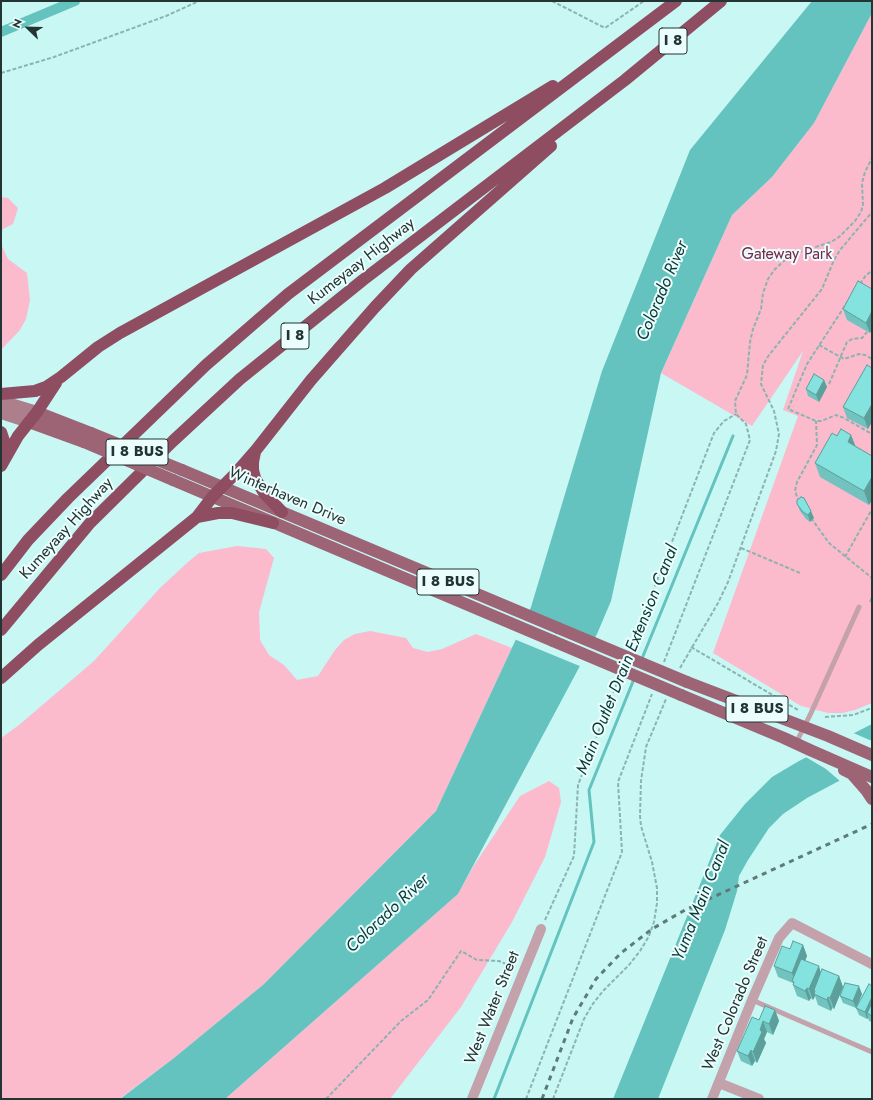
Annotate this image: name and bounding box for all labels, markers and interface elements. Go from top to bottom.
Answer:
north arrow [8,8,48,48]
text: N [8,16,26,30]
road number: I 8 [659,28,687,54]
street label: Kumeyaay Highway [305,214,419,310]
water label: Colorado River [633,238,693,344]
park label: Gateway Park [742,245,832,265]
road number: I 8 [281,323,309,349]
road number: I 8 BUS [106,439,168,465]
street label: Winterhaven Drive [225,464,349,530]
street label: Kumeyaay Highway [16,474,118,584]
water label: Main Outlet Drain Extension Canal [573,542,683,778]
road number: I 8 BUS [417,569,479,595]
road number: I 8 BUS [726,696,788,722]
water label: Yuma Main Canal [669,838,735,964]
water label: Colorado River [342,870,434,958]
street label: West Colorado Street [699,934,773,1074]
street label: West Water Street [462,949,524,1067]

